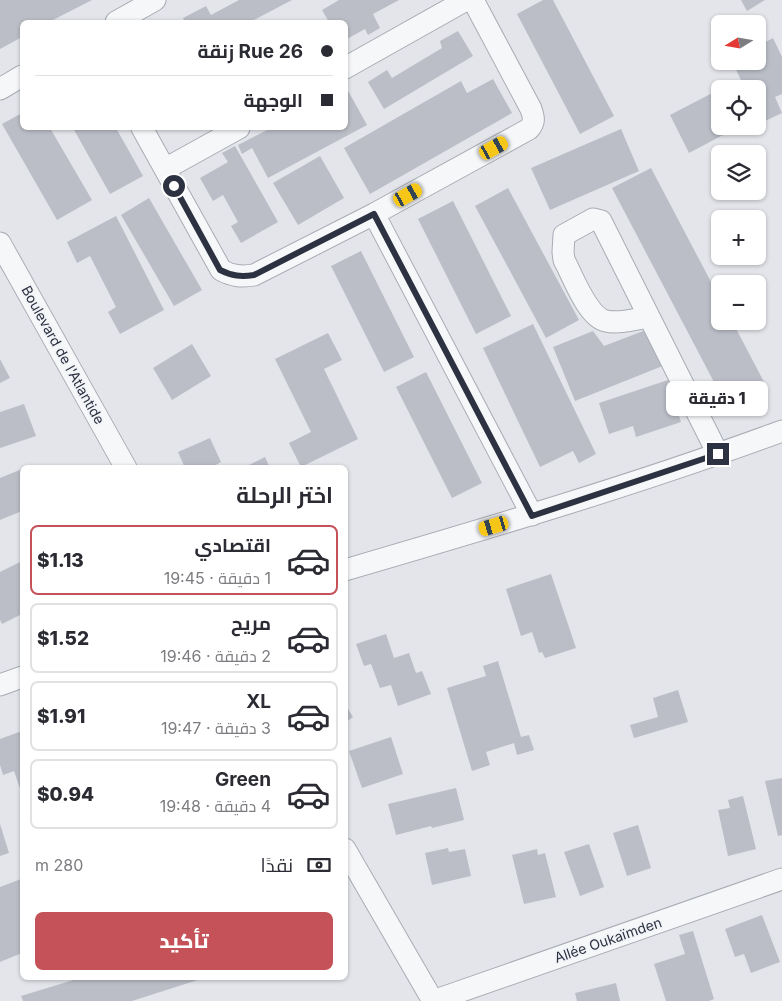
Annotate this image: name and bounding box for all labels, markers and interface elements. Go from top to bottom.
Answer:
north arrow [711,15,766,70]
map controls [711,15,766,330]
text: Rue 26 زنقة [198,40,303,63]
button: locate [711,80,766,135]
text: الوجهة [243,89,303,112]
car [477,134,510,162]
button: layers [711,145,766,200]
route start [163,175,185,197]
car [391,181,424,209]
button: + [711,210,766,265]
button: − [711,275,766,330]
street label: Boulevard de l'Atlantide [18,283,109,427]
callout: 1 دقيقة [667,382,769,416]
text: 1 دقيقة [688,388,746,408]
route end [707,443,729,465]
text: اختر الرحلة [236,482,333,508]
car [477,515,510,537]
text: اقتصادي [195,534,271,557]
icon: car [286,538,331,583]
text: $1.13 [37,549,84,572]
text: 1 دقيقة · 19:45 [164,568,271,588]
text: مريح [231,612,271,635]
icon: car [286,616,331,661]
text: $1.52 [37,627,89,650]
text: 2 دقيقة · 19:46 [160,646,271,666]
text: XL [246,690,271,713]
icon: car [286,694,331,739]
text: $1.91 [37,705,85,728]
text: 3 دقيقة · 19:47 [161,718,271,738]
text: Green [215,768,271,791]
icon: car [286,772,331,817]
text: $0.94 [37,783,94,806]
text: 4 دقيقة · 19:48 [160,796,271,816]
icon: cash [305,851,333,879]
text: نقدًا [261,854,293,877]
text: 280 m [35,855,83,875]
button: تأكيد [35,912,333,970]
street label: Allée Oukaïmden [552,913,664,966]

